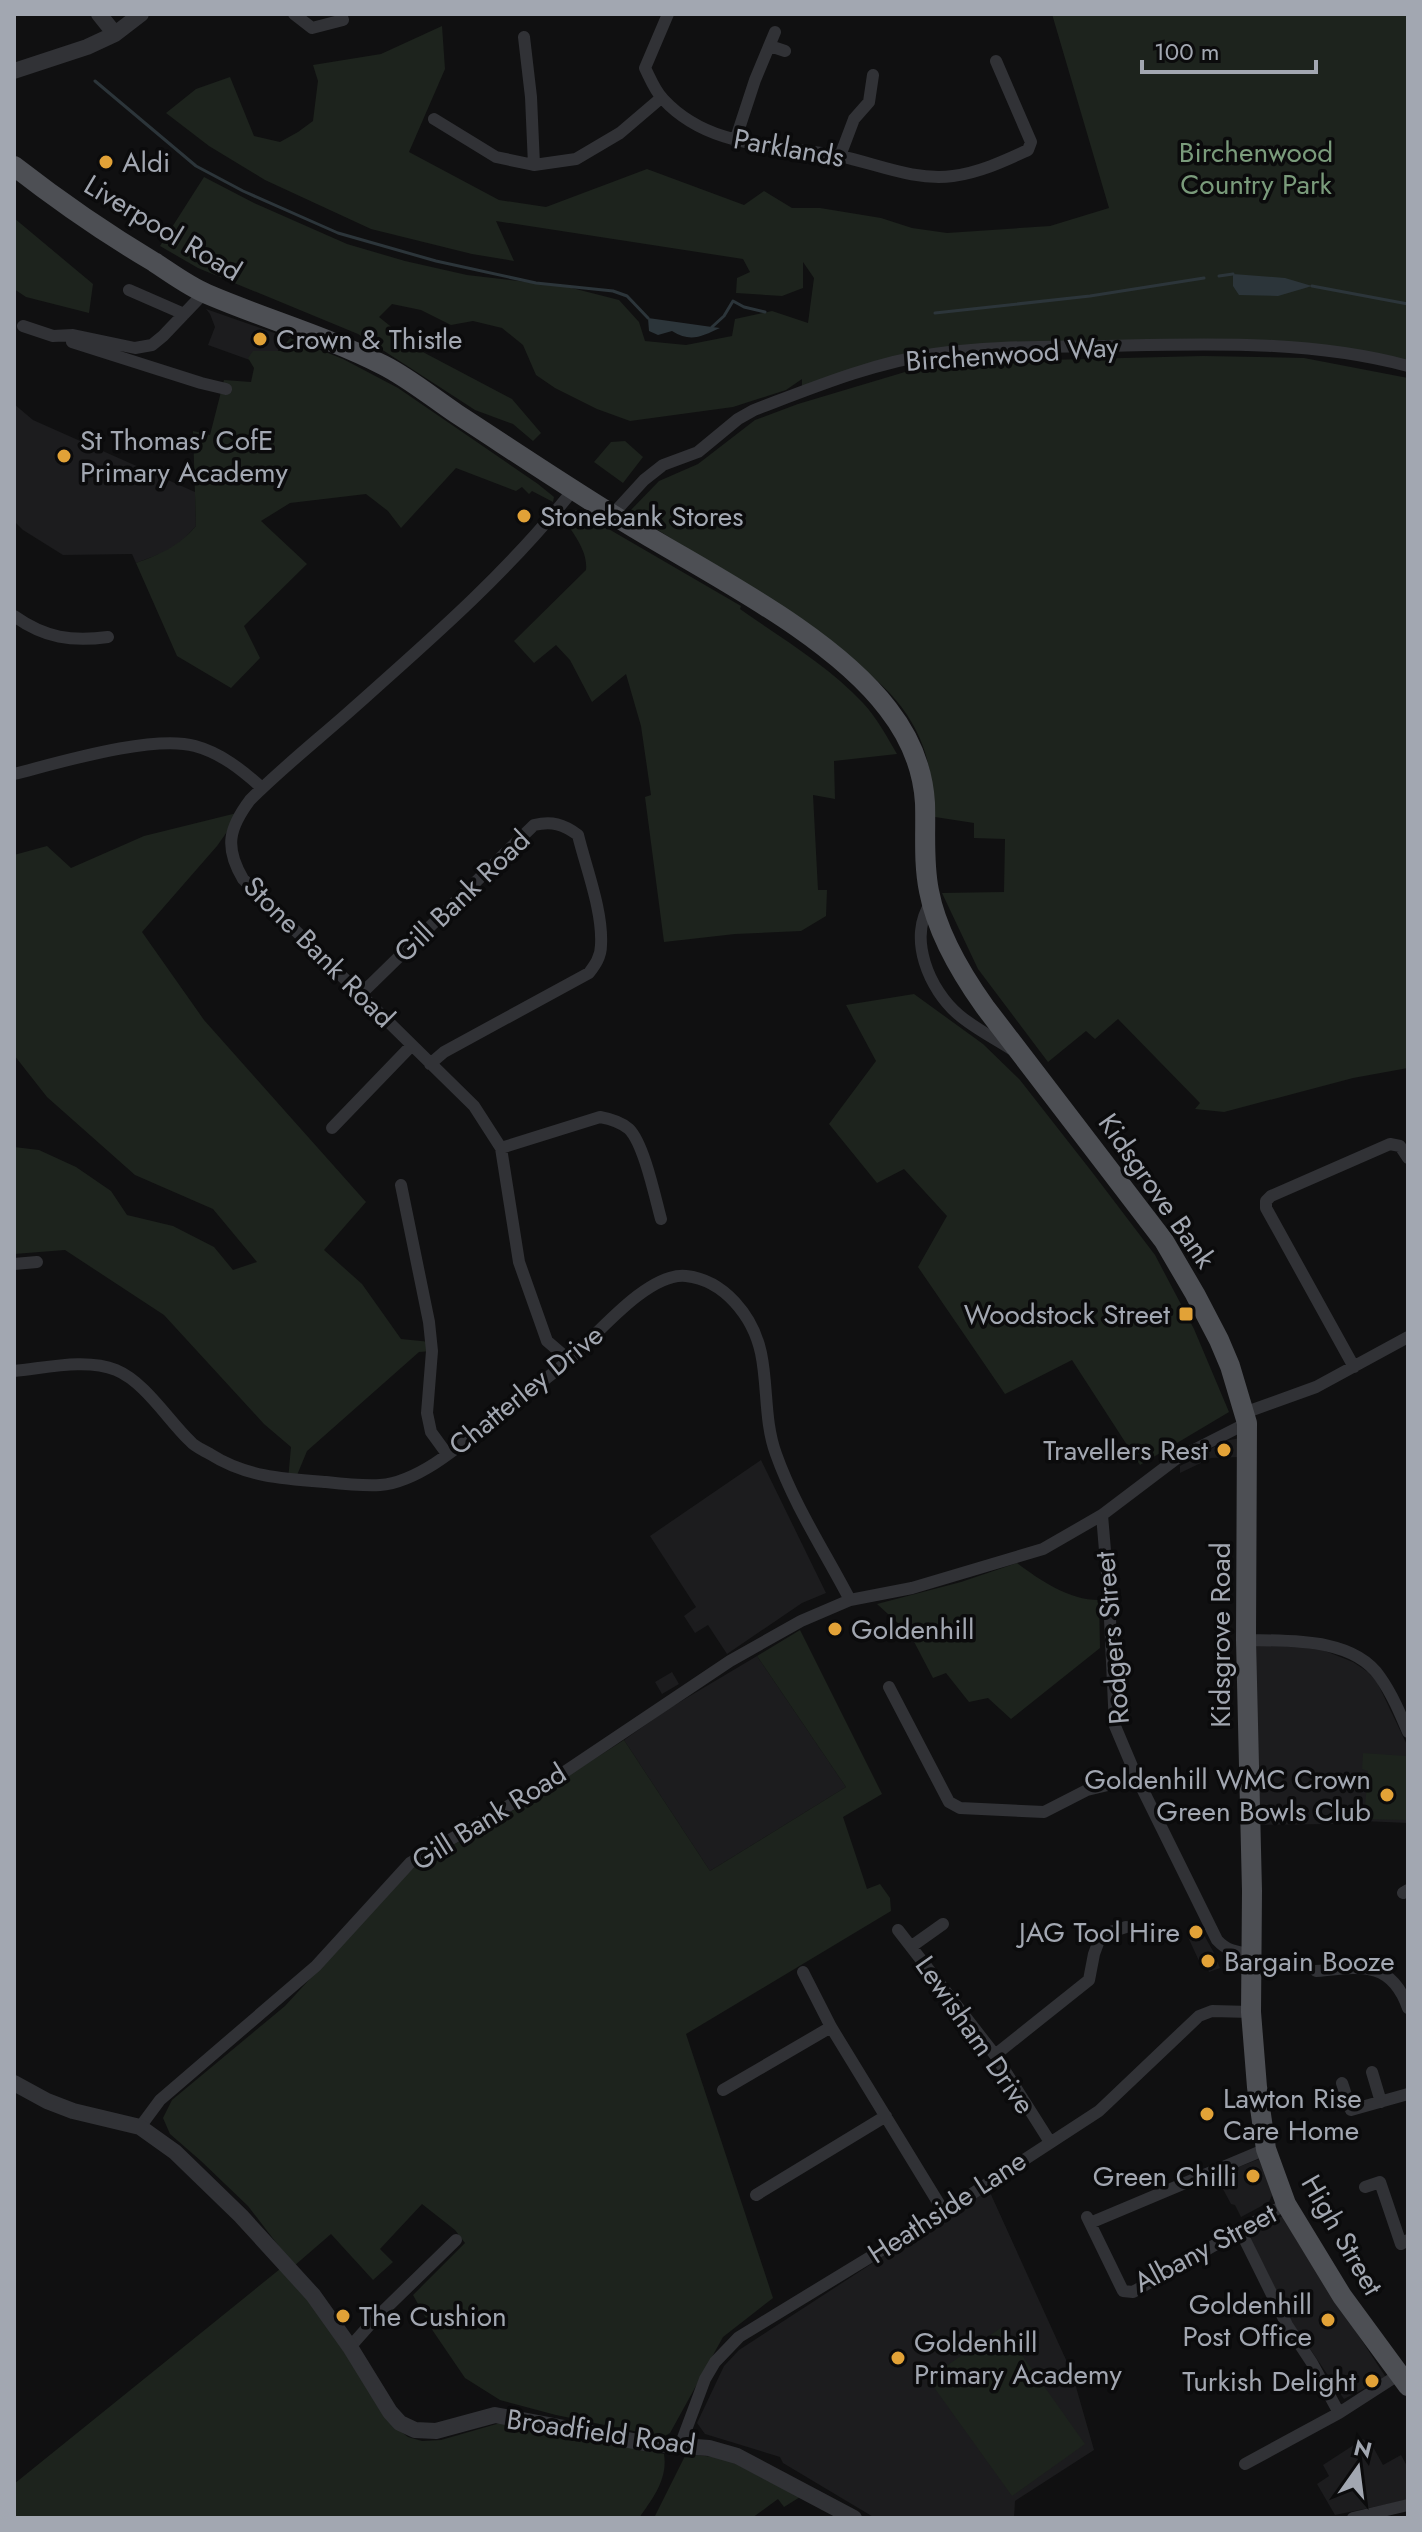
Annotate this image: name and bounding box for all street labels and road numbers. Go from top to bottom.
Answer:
street label: Parklands [730,118,848,178]
street label: Liverpool Road [76,165,250,291]
street label: Birchenwood Way [904,326,1120,382]
street label: Gill Bank Road [385,820,539,972]
street label: Stone Bank Road [234,867,404,1037]
street label: Kidsgrove Bank [1088,1105,1226,1278]
street label: Chatterley Drive [440,1315,612,1465]
street label: Kidsgrove Road [1200,1542,1241,1728]
street label: Rodgers Street [1084,1550,1140,1726]
street label: Gill Bank Road [404,1753,574,1881]
street label: Lewisham Drive [905,1948,1045,2122]
street label: Heathside Lane [860,2140,1034,2274]
street label: High Street [1291,2167,1393,2303]
street label: Albany Street [1126,2193,1284,2303]
street label: Broadfield Road [504,2398,698,2466]

